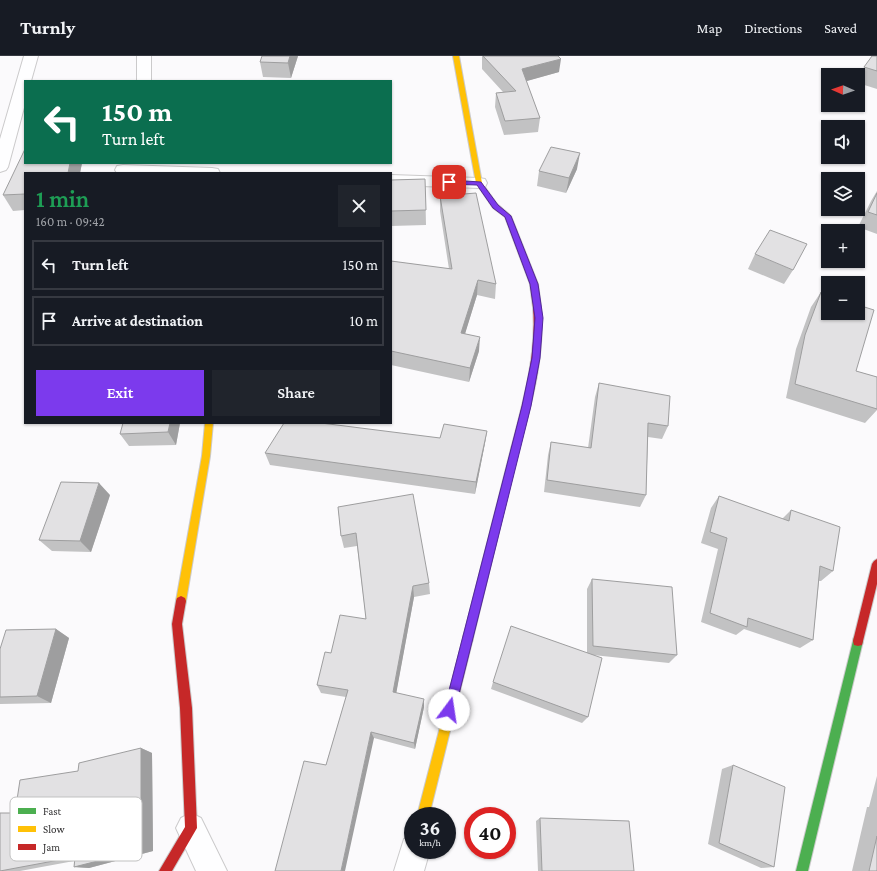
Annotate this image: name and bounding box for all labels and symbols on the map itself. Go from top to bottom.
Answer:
north arrow [821,68,865,112]
pin [432,165,466,199]
position arrow [428,689,470,731]
legend [10,797,142,861]
text: Fast [43,805,62,817]
speed limit sign: 40 [464,807,516,859]
text: Slow [43,823,65,835]
text: Jam [42,841,60,854]

